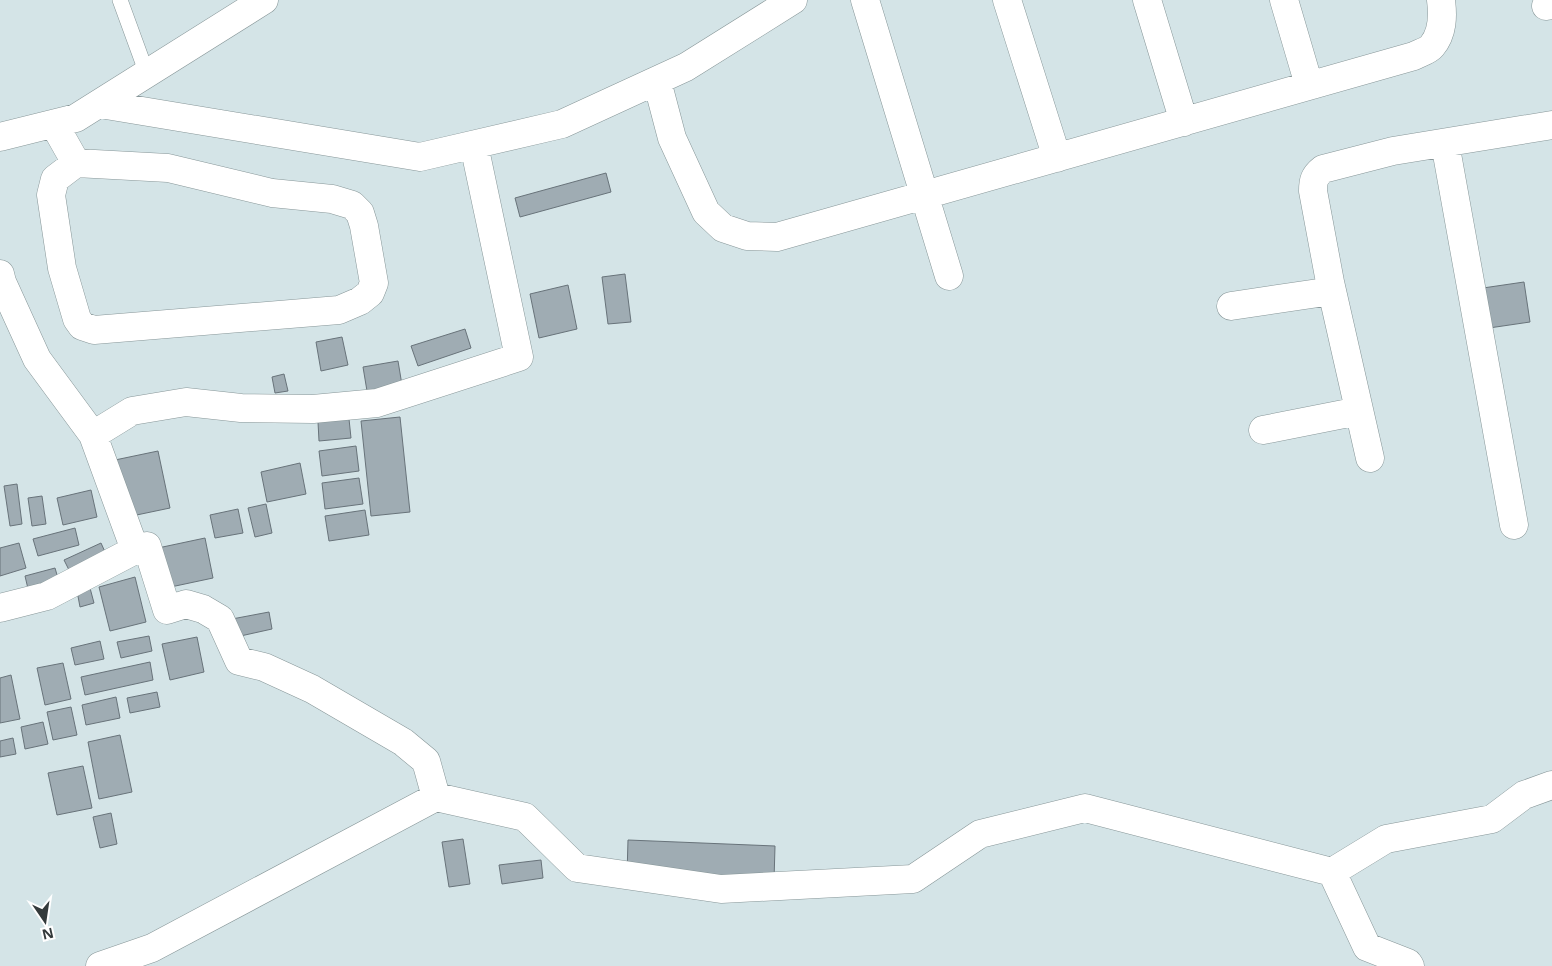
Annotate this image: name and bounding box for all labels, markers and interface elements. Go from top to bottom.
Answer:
north arrow [20,896,70,946]
text: N [40,924,56,945]

